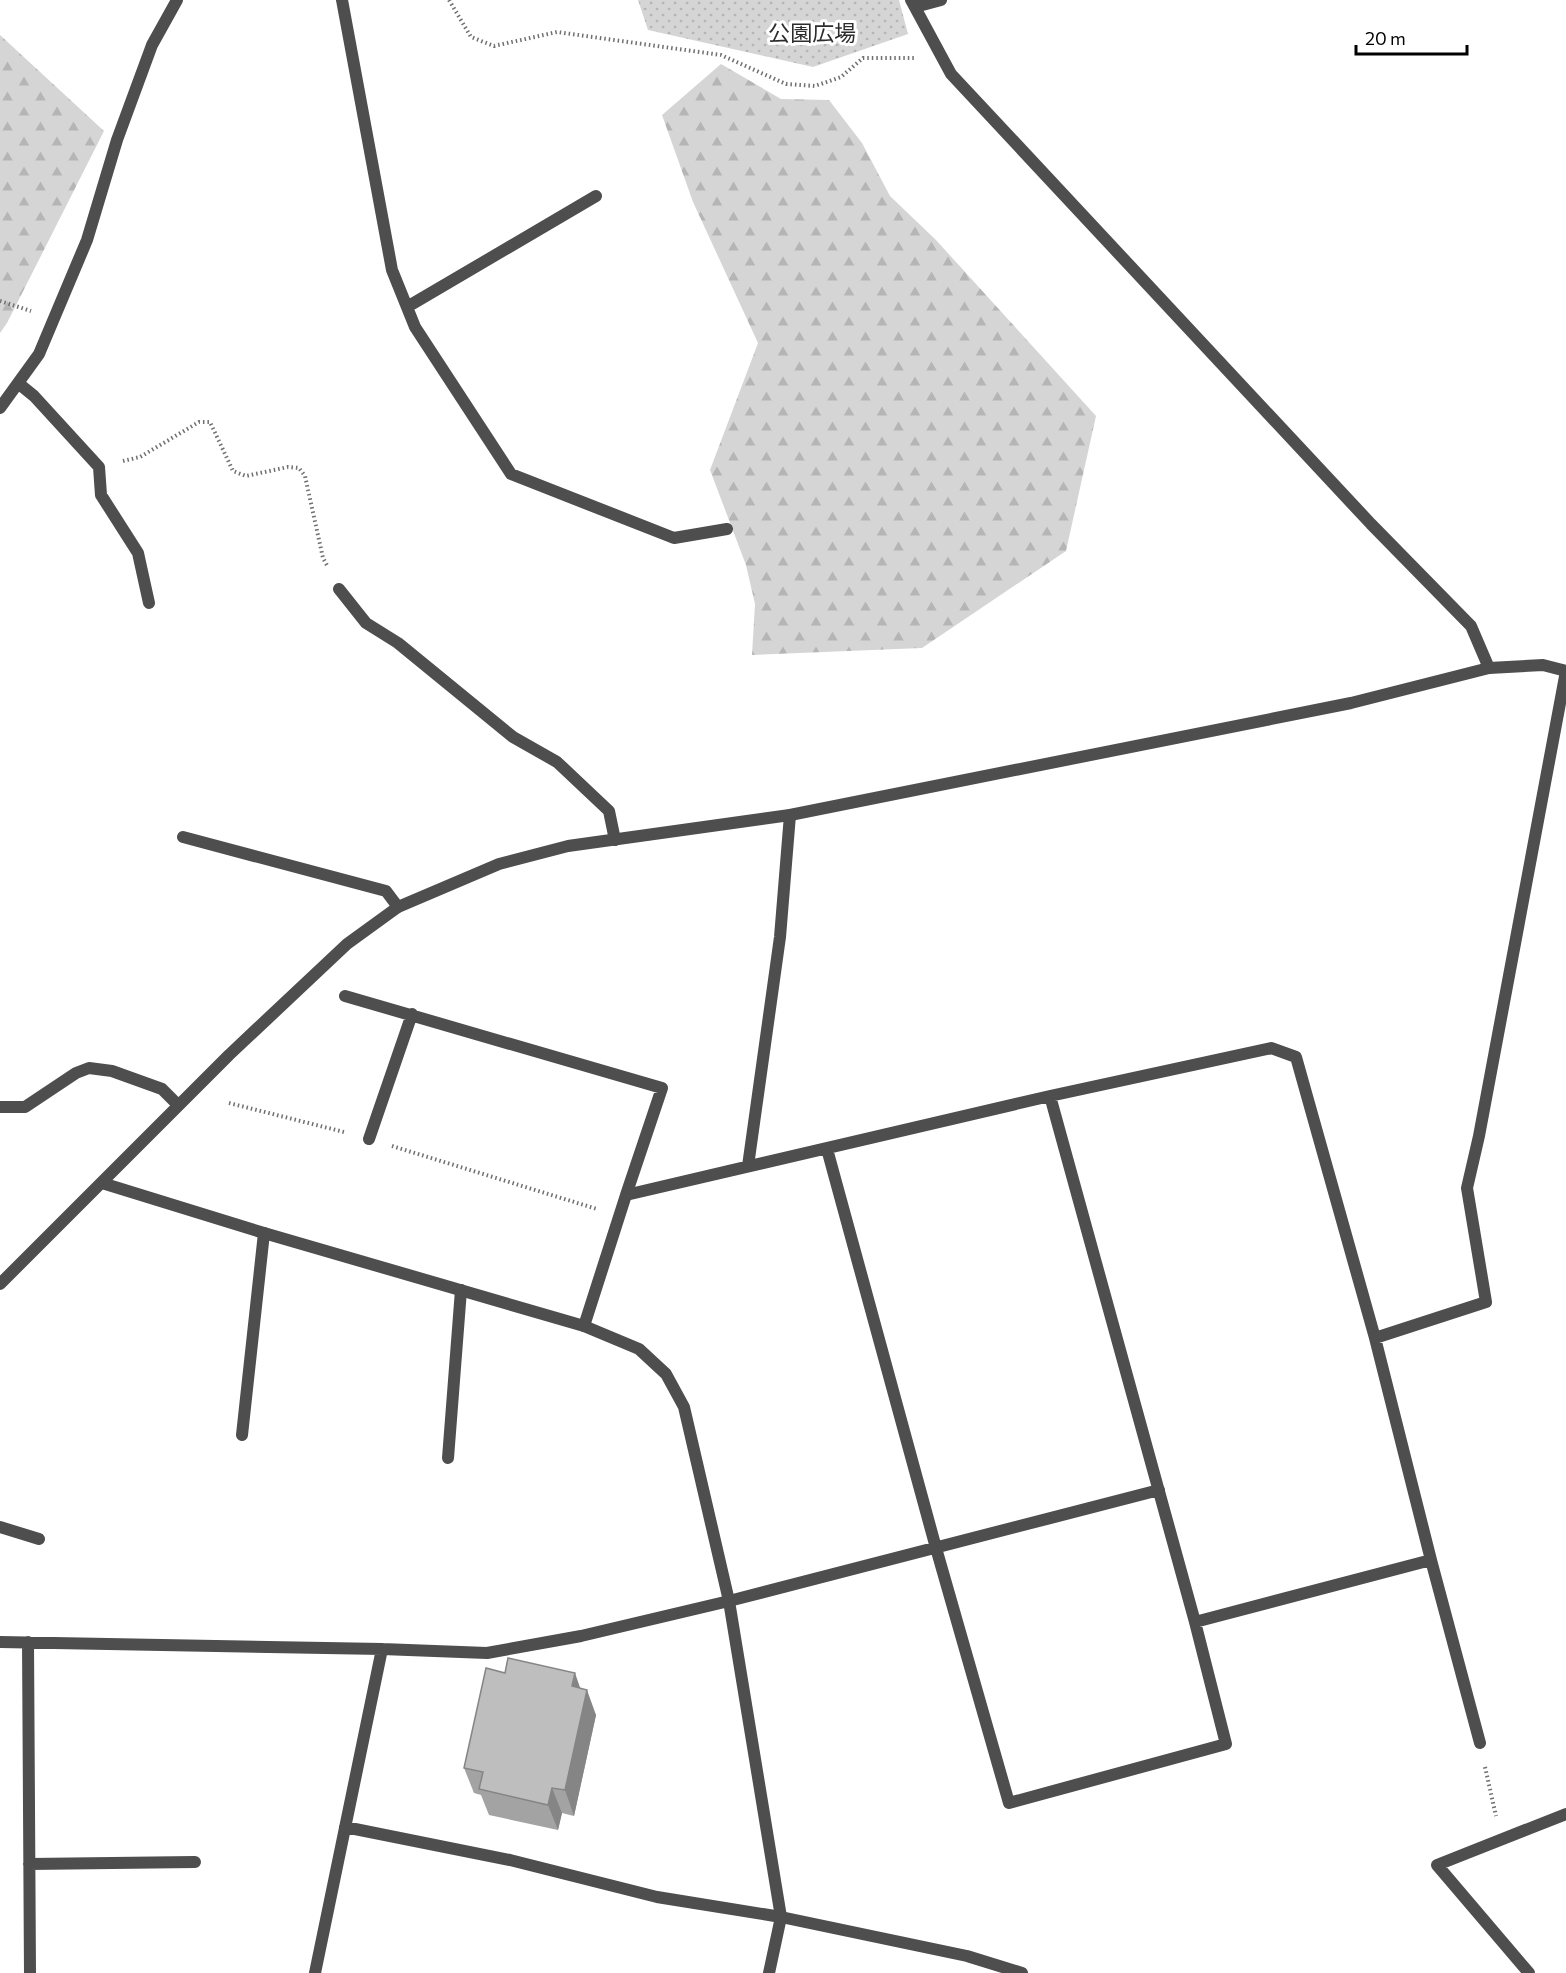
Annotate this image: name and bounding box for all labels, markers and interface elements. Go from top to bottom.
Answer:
scale bar [1356,18,1467,56]
park label: 公園広場 [768,19,856,46]
text: 20 m [1365,27,1406,49]

